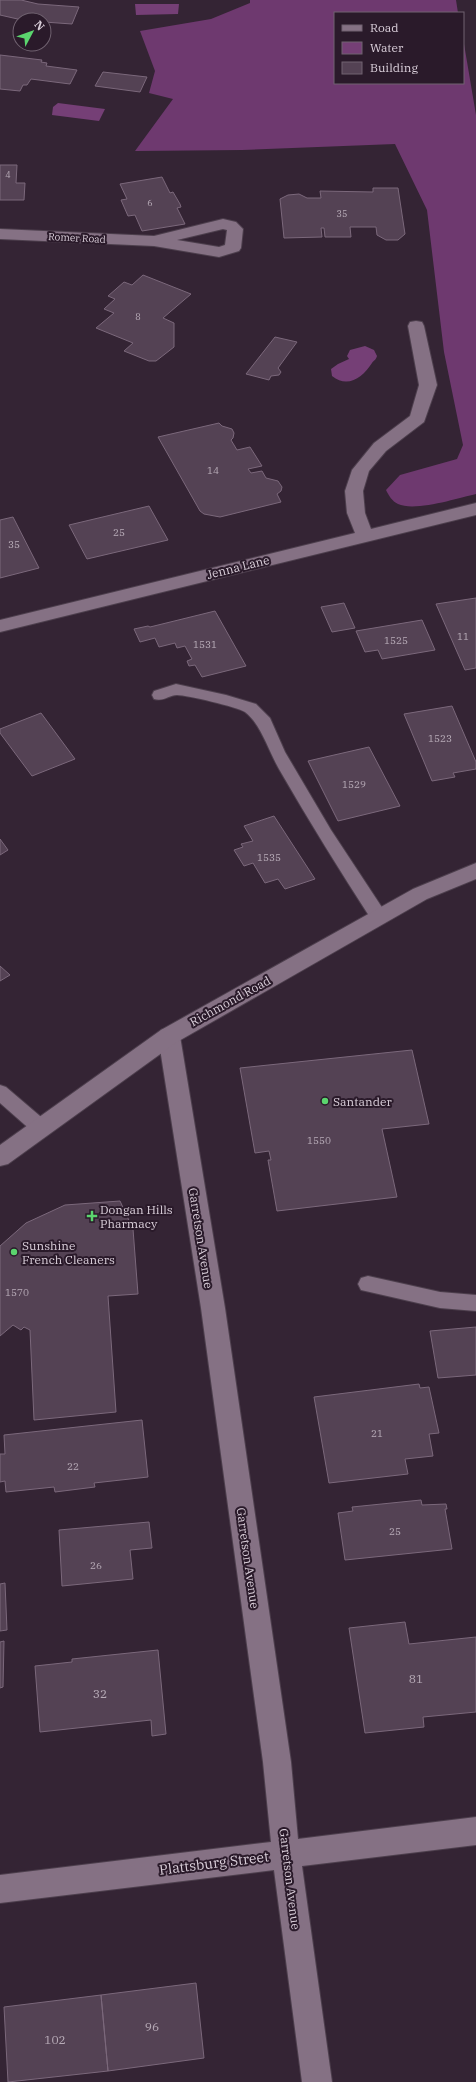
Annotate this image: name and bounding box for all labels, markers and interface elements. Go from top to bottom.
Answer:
north arrow [12,12,52,52]
legend [334,12,464,84]
text: N [31,18,48,34]
text: Road [370,20,399,35]
text: Water [370,40,404,55]
text: Building [370,60,418,75]
house number: 4 [5,169,11,180]
house number: 6 [147,197,153,208]
house number: 35 [337,208,347,219]
street label: Romer Road [48,230,106,246]
house number: 8 [135,311,141,322]
house number: 14 [207,464,219,477]
house number: 25 [113,526,125,539]
house number: 35 [8,538,20,551]
street label: Jenna Lane [205,552,271,582]
house number: 11 [457,630,469,643]
house number: 1525 [384,634,408,647]
house number: 1531 [193,638,217,651]
house number: 1523 [428,732,452,745]
house number: 1529 [342,778,366,791]
house number: 1535 [257,851,281,864]
street label: Richmond Road [187,973,273,1029]
place label: Santander [333,1094,392,1109]
marker: Santander [320,1096,330,1106]
house number: 1550 [307,1134,331,1147]
street label: Garretson Avenue [186,1187,216,1289]
place label: Dongan Hills Pharmacy [100,1202,173,1231]
marker: Dongan Hills Pharmacy [87,1211,97,1221]
place label: Sunshine French Cleaners [22,1238,115,1267]
marker: Sunshine French Cleaners [9,1247,19,1257]
house number: 1570 [5,1286,29,1299]
house number: 21 [371,1427,383,1440]
house number: 22 [67,1460,79,1473]
street label: Garretson Avenue [233,1507,263,1609]
house number: 25 [389,1525,401,1538]
house number: 26 [90,1559,102,1572]
house number: 81 [409,1671,423,1686]
house number: 32 [93,1686,107,1701]
street label: Garretson Avenue [276,1828,304,1930]
street label: Plattsburg Street [158,1847,270,1879]
house number: 96 [145,2019,159,2034]
house number: 102 [44,2032,66,2047]

